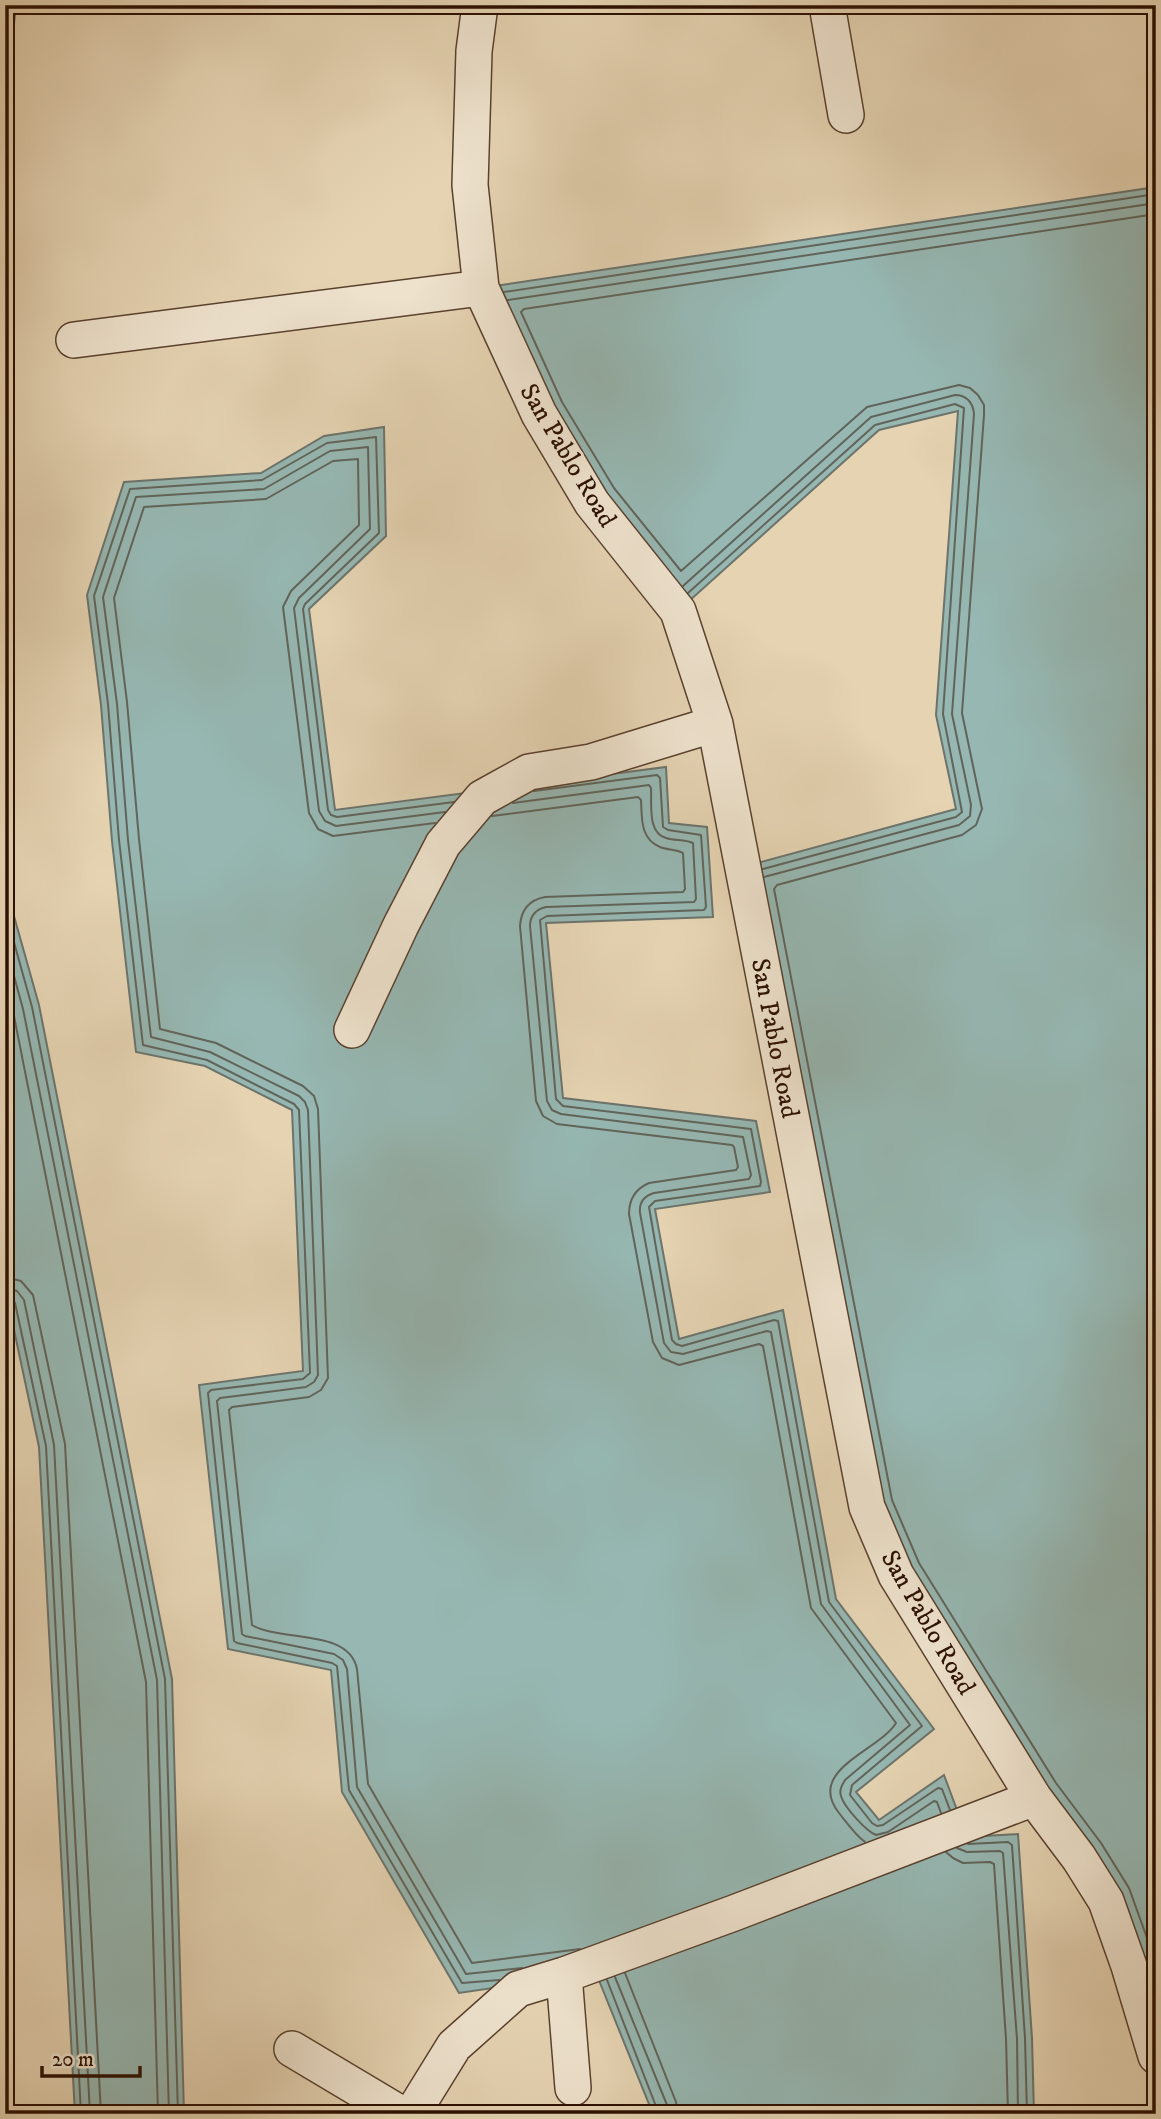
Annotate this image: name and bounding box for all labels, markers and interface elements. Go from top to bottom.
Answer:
street label: San Pablo Road [512,378,624,534]
street label: San Pablo Road [743,956,806,1121]
street label: San Pablo Road [873,1544,982,1701]
scale bar [42,2035,140,2079]
text: 20 m [52,2047,94,2073]

